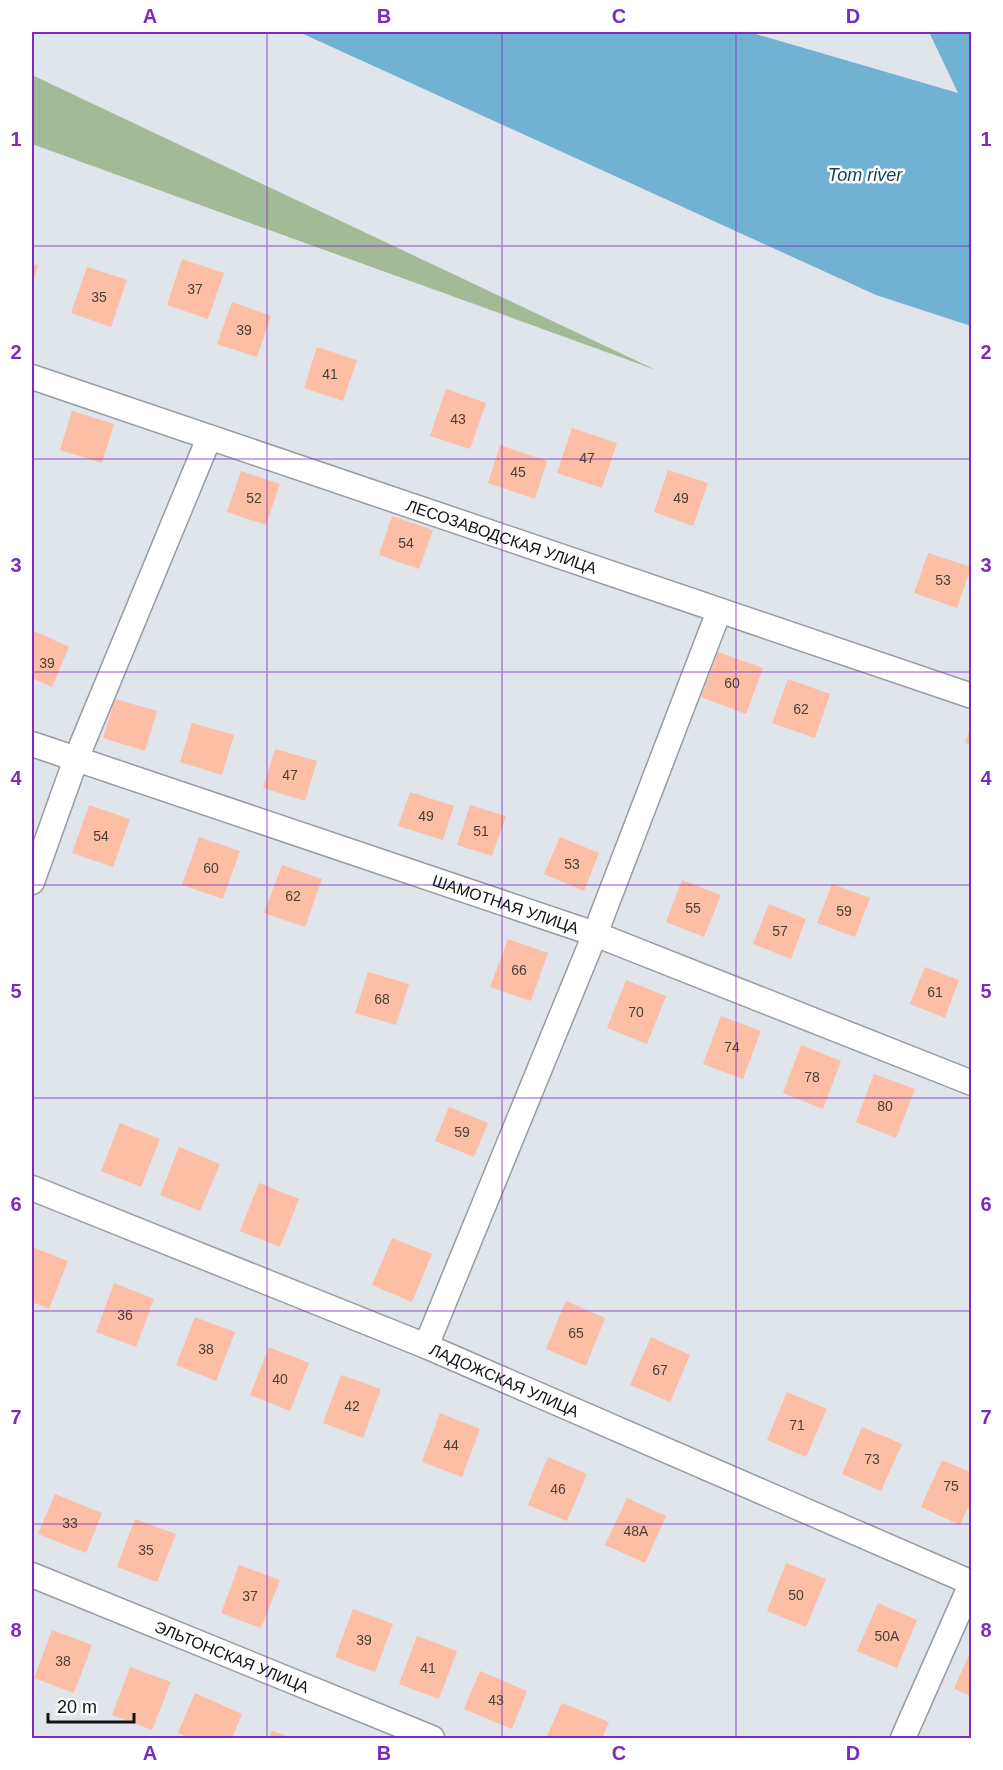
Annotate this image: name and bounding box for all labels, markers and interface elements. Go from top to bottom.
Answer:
text: A [143,5,157,27]
text: B [377,5,391,27]
text: C [612,5,626,27]
text: D [846,5,860,27]
text: 1 [10,128,22,150]
text: 1 [980,128,992,150]
water label: Tom river [828,165,903,185]
house number: 37 [187,281,203,297]
house number: 35 [91,289,107,305]
house number: 39 [236,322,252,338]
text: 2 [10,341,22,363]
text: 2 [980,341,992,363]
house number: 41 [322,366,338,382]
house number: 43 [450,411,466,427]
house number: 47 [579,450,595,466]
house number: 45 [510,464,526,480]
house number: 52 [246,490,262,506]
house number: 49 [673,490,689,506]
street label: ЛЕСОЗАВОДСКАЯ УЛИЦА [404,497,599,577]
house number: 54 [398,535,414,551]
text: 3 [10,554,22,576]
text: 3 [980,554,992,576]
house number: 53 [935,572,951,588]
house number: 39 [39,655,55,671]
house number: 60 [724,675,740,691]
house number: 62 [793,701,809,717]
text: 4 [10,767,22,789]
house number: 47 [282,767,298,783]
text: 4 [980,767,992,789]
house number: 49 [418,808,434,824]
house number: 51 [473,823,489,839]
house number: 54 [93,828,109,844]
house number: 53 [564,856,580,872]
house number: 60 [203,860,219,876]
street label: ШАМОТНАЯ УЛИЦА [430,872,581,937]
house number: 62 [285,888,301,904]
house number: 55 [685,900,701,916]
house number: 59 [836,903,852,919]
house number: 57 [772,923,788,939]
house number: 66 [511,962,527,978]
text: 5 [10,980,22,1002]
text: 5 [980,980,992,1002]
house number: 61 [927,984,943,1000]
house number: 68 [374,991,390,1007]
house number: 70 [628,1004,644,1020]
house number: 74 [724,1039,740,1055]
house number: 78 [804,1069,820,1085]
house number: 80 [877,1098,893,1114]
house number: 59 [454,1124,470,1140]
text: 6 [10,1193,22,1215]
text: 6 [980,1193,992,1215]
house number: 36 [117,1307,133,1323]
house number: 65 [568,1325,584,1341]
house number: 38 [198,1341,214,1357]
street label: ЛАДОЖСКАЯ УЛИЦА [427,1341,582,1420]
house number: 67 [652,1362,668,1378]
house number: 40 [272,1371,288,1387]
house number: 42 [344,1398,360,1414]
text: 7 [10,1406,22,1428]
text: 7 [980,1406,992,1428]
house number: 71 [789,1417,805,1433]
house number: 44 [443,1437,459,1453]
house number: 73 [864,1451,880,1467]
house number: 75 [943,1478,959,1494]
house number: 46 [550,1481,566,1497]
house number: 33 [62,1515,78,1531]
house number: 48А [624,1523,649,1539]
house number: 35 [138,1542,154,1558]
house number: 50 [788,1587,804,1603]
house number: 37 [242,1588,258,1604]
street label: ЭЛЬТОНСКАЯ УЛИЦА [152,1618,312,1696]
text: 8 [10,1619,22,1641]
text: 8 [980,1619,992,1641]
house number: 50А [875,1628,900,1644]
house number: 39 [356,1632,372,1648]
house number: 38 [55,1653,71,1669]
house number: 41 [420,1660,436,1676]
scale bar [48,1686,134,1724]
house number: 43 [488,1692,504,1708]
text: 20 m [57,1697,97,1717]
text: A [143,1742,157,1764]
text: B [377,1742,391,1764]
text: C [612,1742,626,1764]
text: D [846,1742,860,1764]

